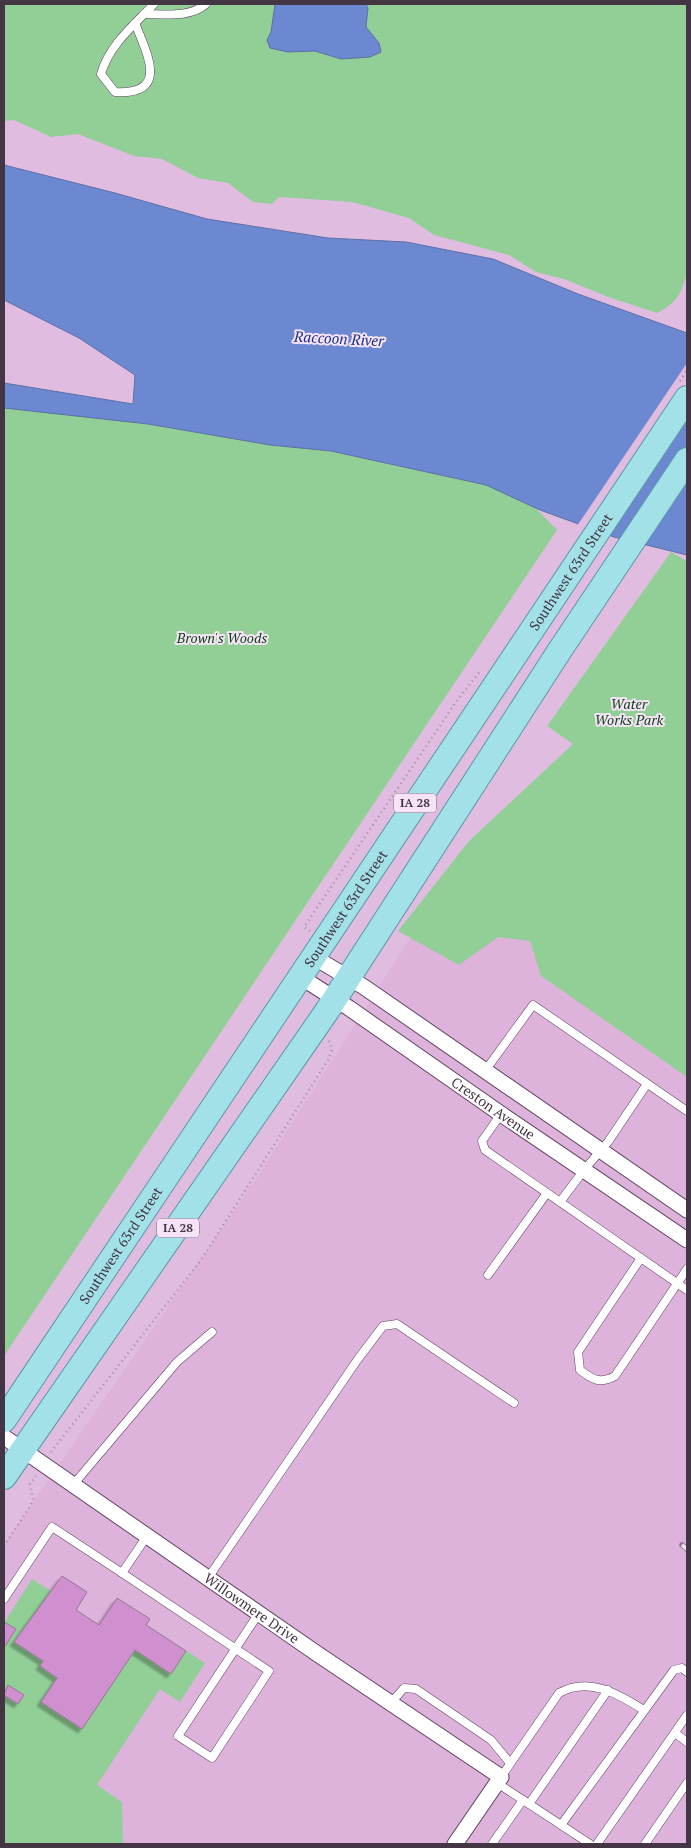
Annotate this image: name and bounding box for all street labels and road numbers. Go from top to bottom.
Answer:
street label: Southwest 63rd Street [524,509,617,634]
road number: IA 28 [394,794,436,812]
street label: Southwest 63rd Street [299,845,392,971]
street label: Creston Avenue [448,1072,539,1143]
street label: Southwest 63rd Street [74,1182,167,1308]
road number: IA 28 [157,1218,199,1238]
street label: Willowmere Drive [200,1568,303,1648]

